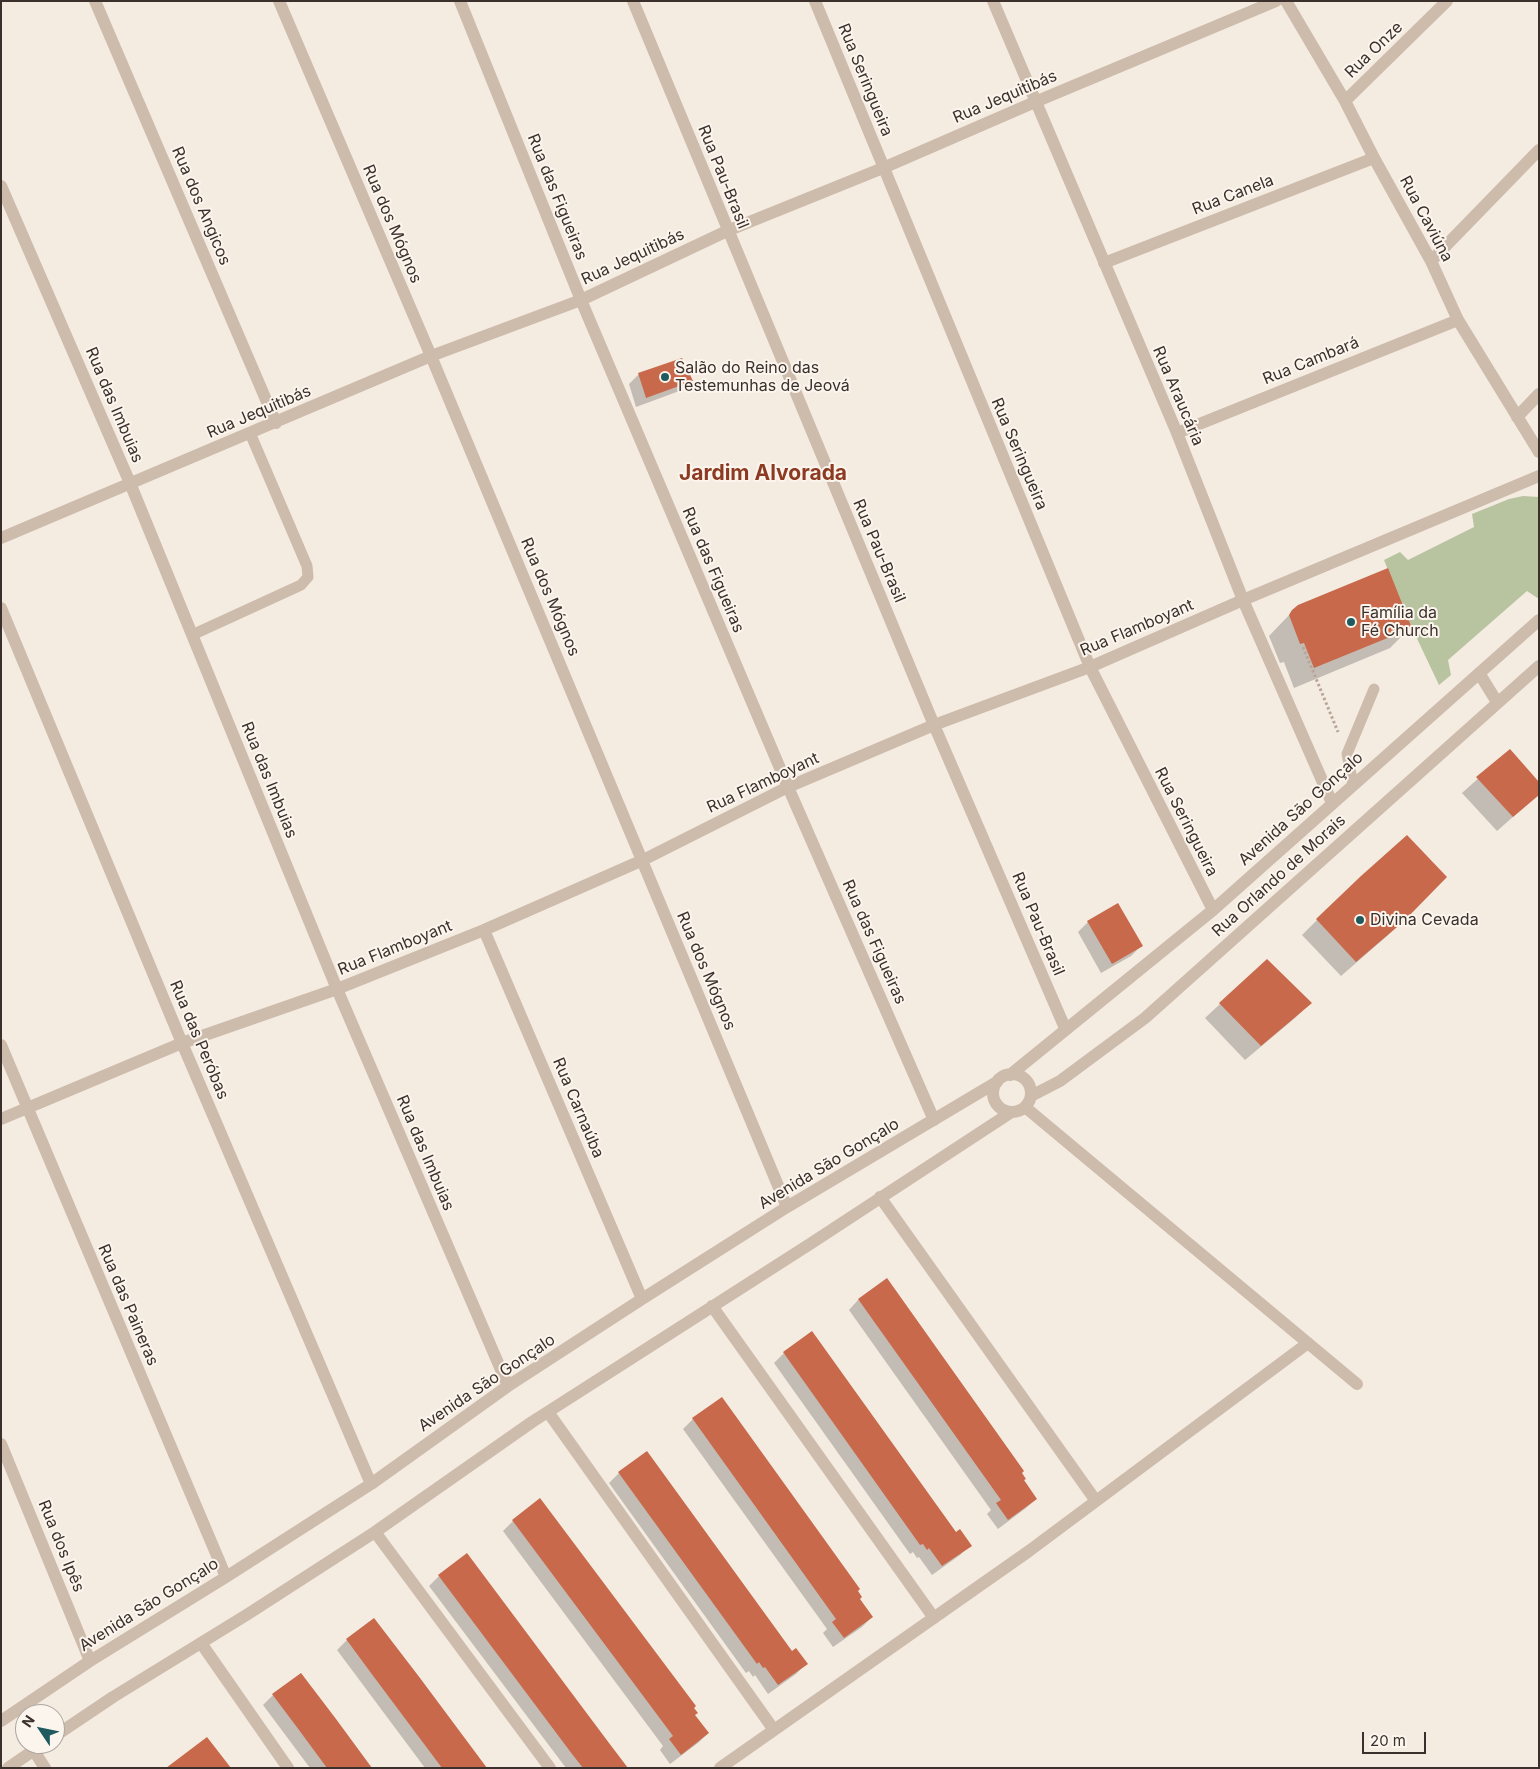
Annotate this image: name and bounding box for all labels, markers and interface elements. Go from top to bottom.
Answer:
street label: Rua Onze [1341,18,1407,82]
street label: Rua Seringueira [834,21,896,139]
street label: Rua Jequitibás [950,66,1060,128]
street label: Rua Pau-Brasil [693,122,753,232]
street label: Rua das Figueiras [523,131,591,263]
street label: Rua dos Angicos [167,144,235,268]
street label: Rua dos Mógnos [358,162,426,286]
street label: Rua Canela [1190,171,1276,219]
street label: Rua Caviúna [1395,173,1457,265]
street label: Rua Jequitibás [578,225,688,289]
street label: Rua Cambará [1260,333,1362,389]
street label: Rua Araucária [1148,343,1208,449]
street label: Rua das Imbuias [81,344,147,466]
place label: Salão do Reino das Testemunhas de Jeová [675,358,850,396]
marker: Salão do Reino das Testemunhas de Jeová [659,371,671,383]
street label: Rua Jequitibás [204,381,314,443]
street label: Rua Seringueira [987,395,1051,513]
district label: Jardim Alvorada [679,461,847,487]
street label: Rua Pau-Brasil [849,496,909,606]
street label: Rua das Figueiras [678,504,748,636]
street label: Rua dos Mógnos [516,535,584,659]
street label: Rua Flamboyant [1077,595,1197,661]
place label: Família da Fé Church [1361,603,1439,641]
marker: Família da Fé Church [1345,616,1357,628]
street label: Rua das Imbuias [237,719,301,841]
street label: Avenida São Gonçalo [1235,748,1367,870]
street label: Rua Flamboyant [704,749,822,817]
street label: Rua Seringueira [1150,764,1222,880]
street label: Rua Orlando de Morais [1208,811,1350,941]
street label: Rua Pau-Brasil [1008,869,1068,979]
street label: Rua das Figueiras [838,877,910,1007]
street label: Rua dos Mógnos [672,909,740,1033]
place label: Divina Cevada [1370,910,1479,930]
marker: Divina Cevada [1354,914,1366,926]
street label: Rua Flamboyant [335,916,455,980]
street label: Rua das Peróbas [165,978,233,1102]
street label: Rua Carnaúba [548,1055,608,1161]
street label: Rua das Imbuias [392,1092,458,1214]
street label: Avenida São Gonçalo [755,1114,903,1214]
street label: Rua das Paineras [94,1241,162,1369]
street label: Avenida São Gonçalo [415,1330,559,1436]
street label: Rua dos Ipês [34,1497,88,1595]
street label: Avenida São Gonçalo [76,1554,222,1656]
north arrow [15,1704,65,1754]
text: N [18,1712,38,1730]
scale bar [1365,1722,1429,1754]
text: 20 m [1370,1731,1406,1750]

